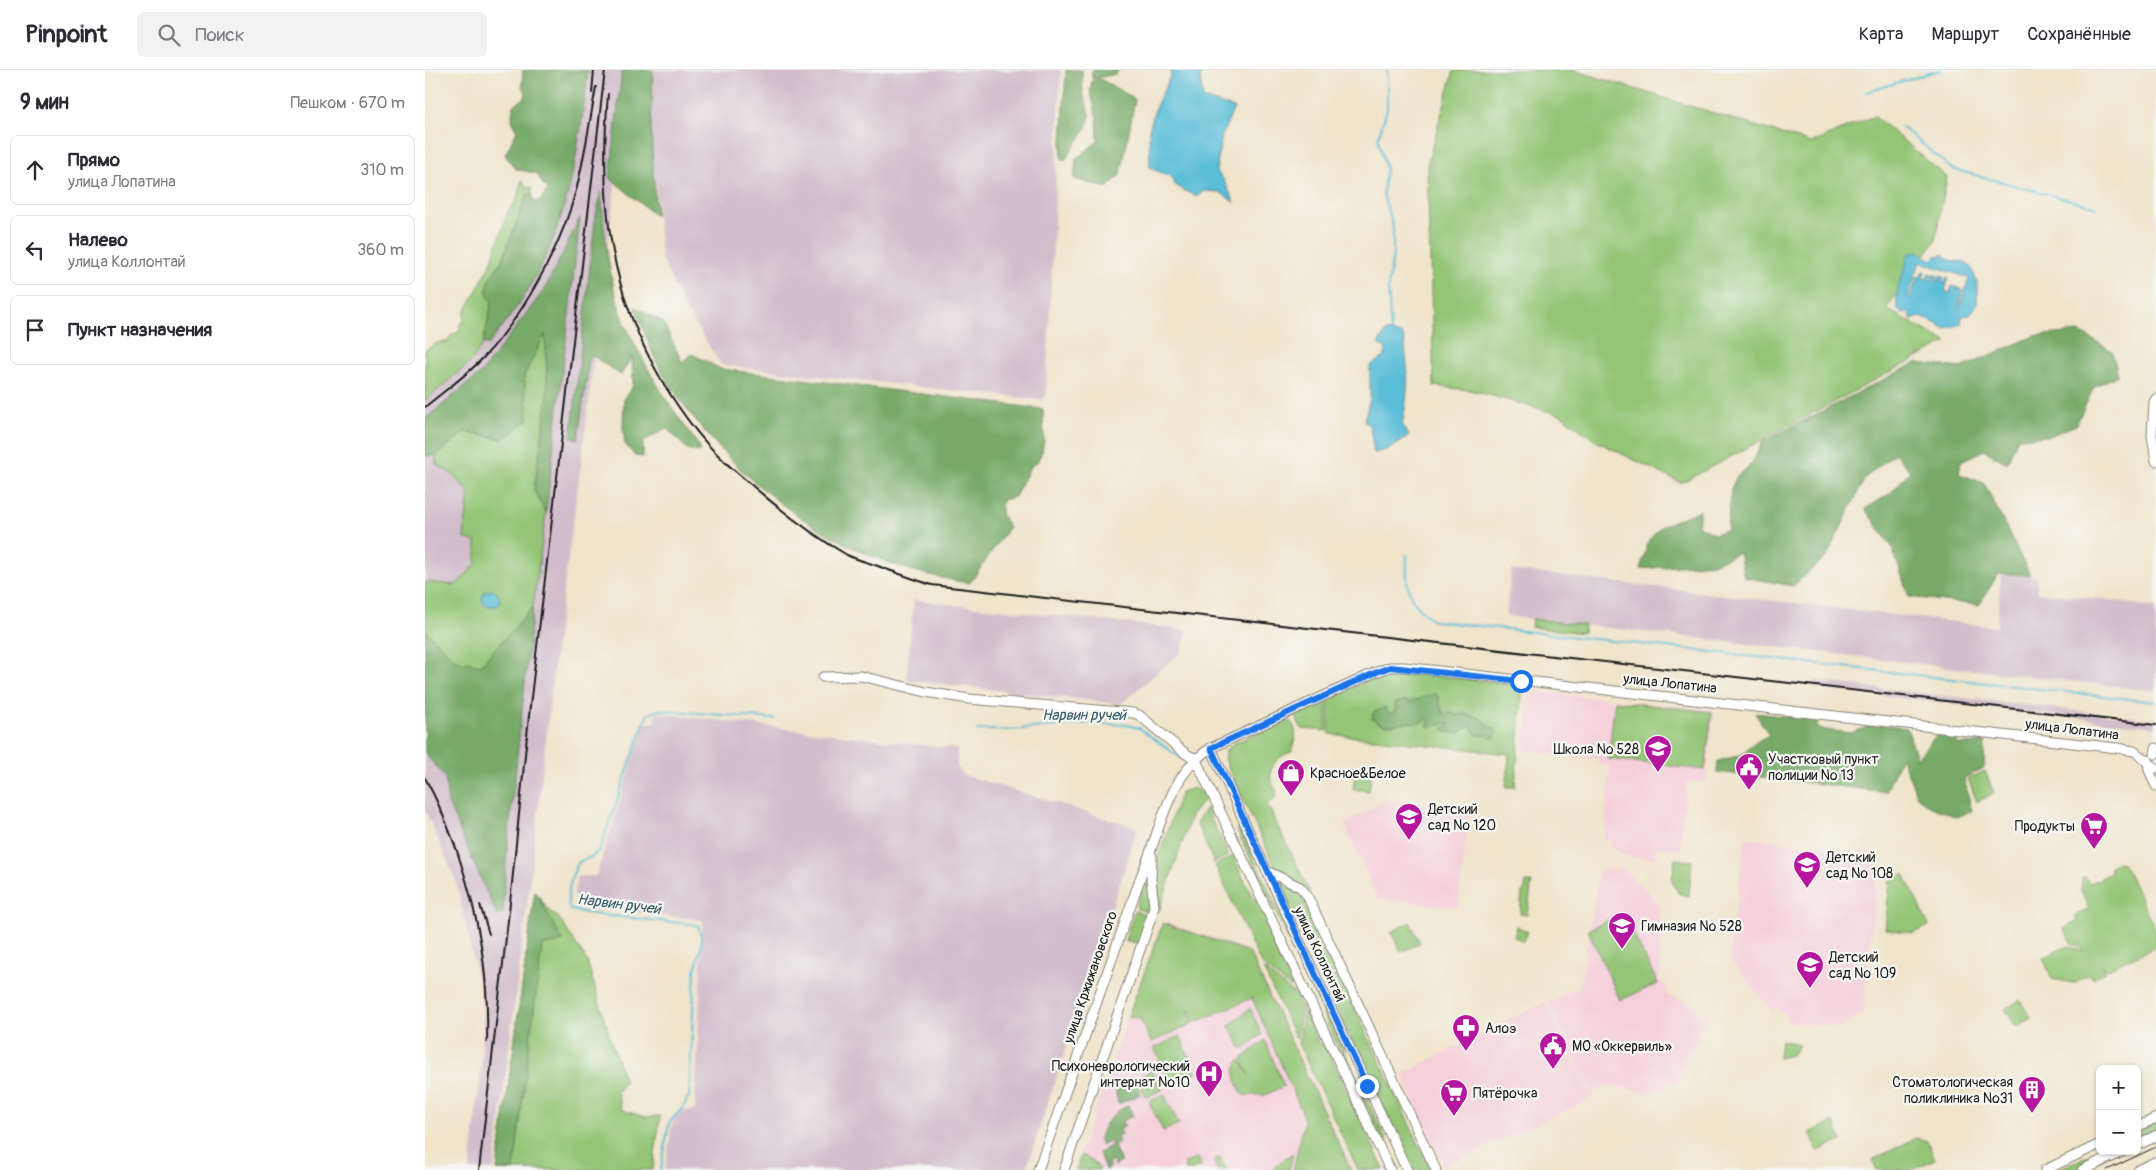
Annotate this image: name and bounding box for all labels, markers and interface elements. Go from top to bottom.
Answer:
search box [137,12,487,57]
text: Pinpoint [25,20,107,49]
icon: search [155,21,183,49]
text: Поиск [195,23,245,47]
text: Карта [1859,23,1903,46]
text: Маршрут [1931,23,1999,46]
text: Сохранённые [2027,23,2131,46]
text: 9 мин [20,89,69,116]
text: Пешком · 670 m [290,93,405,113]
text: Прямо [68,148,120,172]
icon: ahead [21,156,49,184]
text: 310 m [360,160,404,180]
text: улица Лопатина [68,172,176,192]
text: Налево [68,228,128,252]
icon: left [21,236,49,264]
text: 360 m [357,240,404,260]
text: улица Коллонтай [68,252,186,272]
icon: arrive [21,316,49,344]
text: Пункт назначения [68,318,212,342]
route start [1510,670,1533,693]
street label: улица Лопатина [1621,670,1718,697]
water label: Нарвин ручей [1042,706,1128,725]
street label: улица Лопатина [2023,715,2120,744]
school or university icon: Школа № 528 [1643,734,1673,773]
place label: Школа № 528 [1553,741,1639,758]
place label: Участковый пункт полиции № 13 [1768,751,1879,784]
public building icon: Участковый пункт полиции № 13 [1734,752,1764,791]
shop icon: Красное&Белое [1276,758,1306,797]
place label: Красное&Белое [1310,765,1406,782]
place label: Детский сад № 120 [1427,801,1496,834]
school or university icon: Детский сад № 120 [1394,802,1424,841]
supermarket icon: Продукты [2079,811,2109,850]
place label: Продукты [2015,818,2075,835]
place label: Детский сад № 108 [1825,849,1893,882]
school or university icon: Детский сад № 108 [1792,850,1822,889]
water label: Нарвин ручей [576,890,664,919]
street label: улица Коллонтай [1290,903,1349,1004]
street label: улица Кржижановского [1060,908,1121,1046]
school or university icon: Гимназия № 528 [1607,911,1637,950]
place label: Гимназия № 528 [1641,918,1742,935]
place label: Детский сад № 109 [1828,949,1896,982]
school or university icon: Детский сад № 109 [1795,950,1825,989]
pharmacy icon: Алоэ [1451,1013,1481,1052]
place label: Алоэ [1485,1020,1517,1037]
public building icon: МО «Оккервиль» [1538,1031,1568,1070]
place label: МО «Оккервиль» [1572,1038,1672,1055]
place label: Психоневрологический интернат №10 [1052,1058,1190,1091]
hospital icon: Психоневрологический интернат №10 [1194,1059,1224,1098]
map controls [2096,1065,2141,1155]
button: + [2096,1065,2141,1110]
place label: Стоматологическая поликлиника №31 [1892,1074,2013,1107]
route end [1356,1075,1379,1098]
building icon: Стоматологическая поликлиника №31 [2017,1075,2047,1114]
supermarket icon: Пятёрочка [1439,1078,1469,1117]
place label: Пятёрочка [1473,1085,1537,1102]
button: − [2096,1110,2141,1155]

